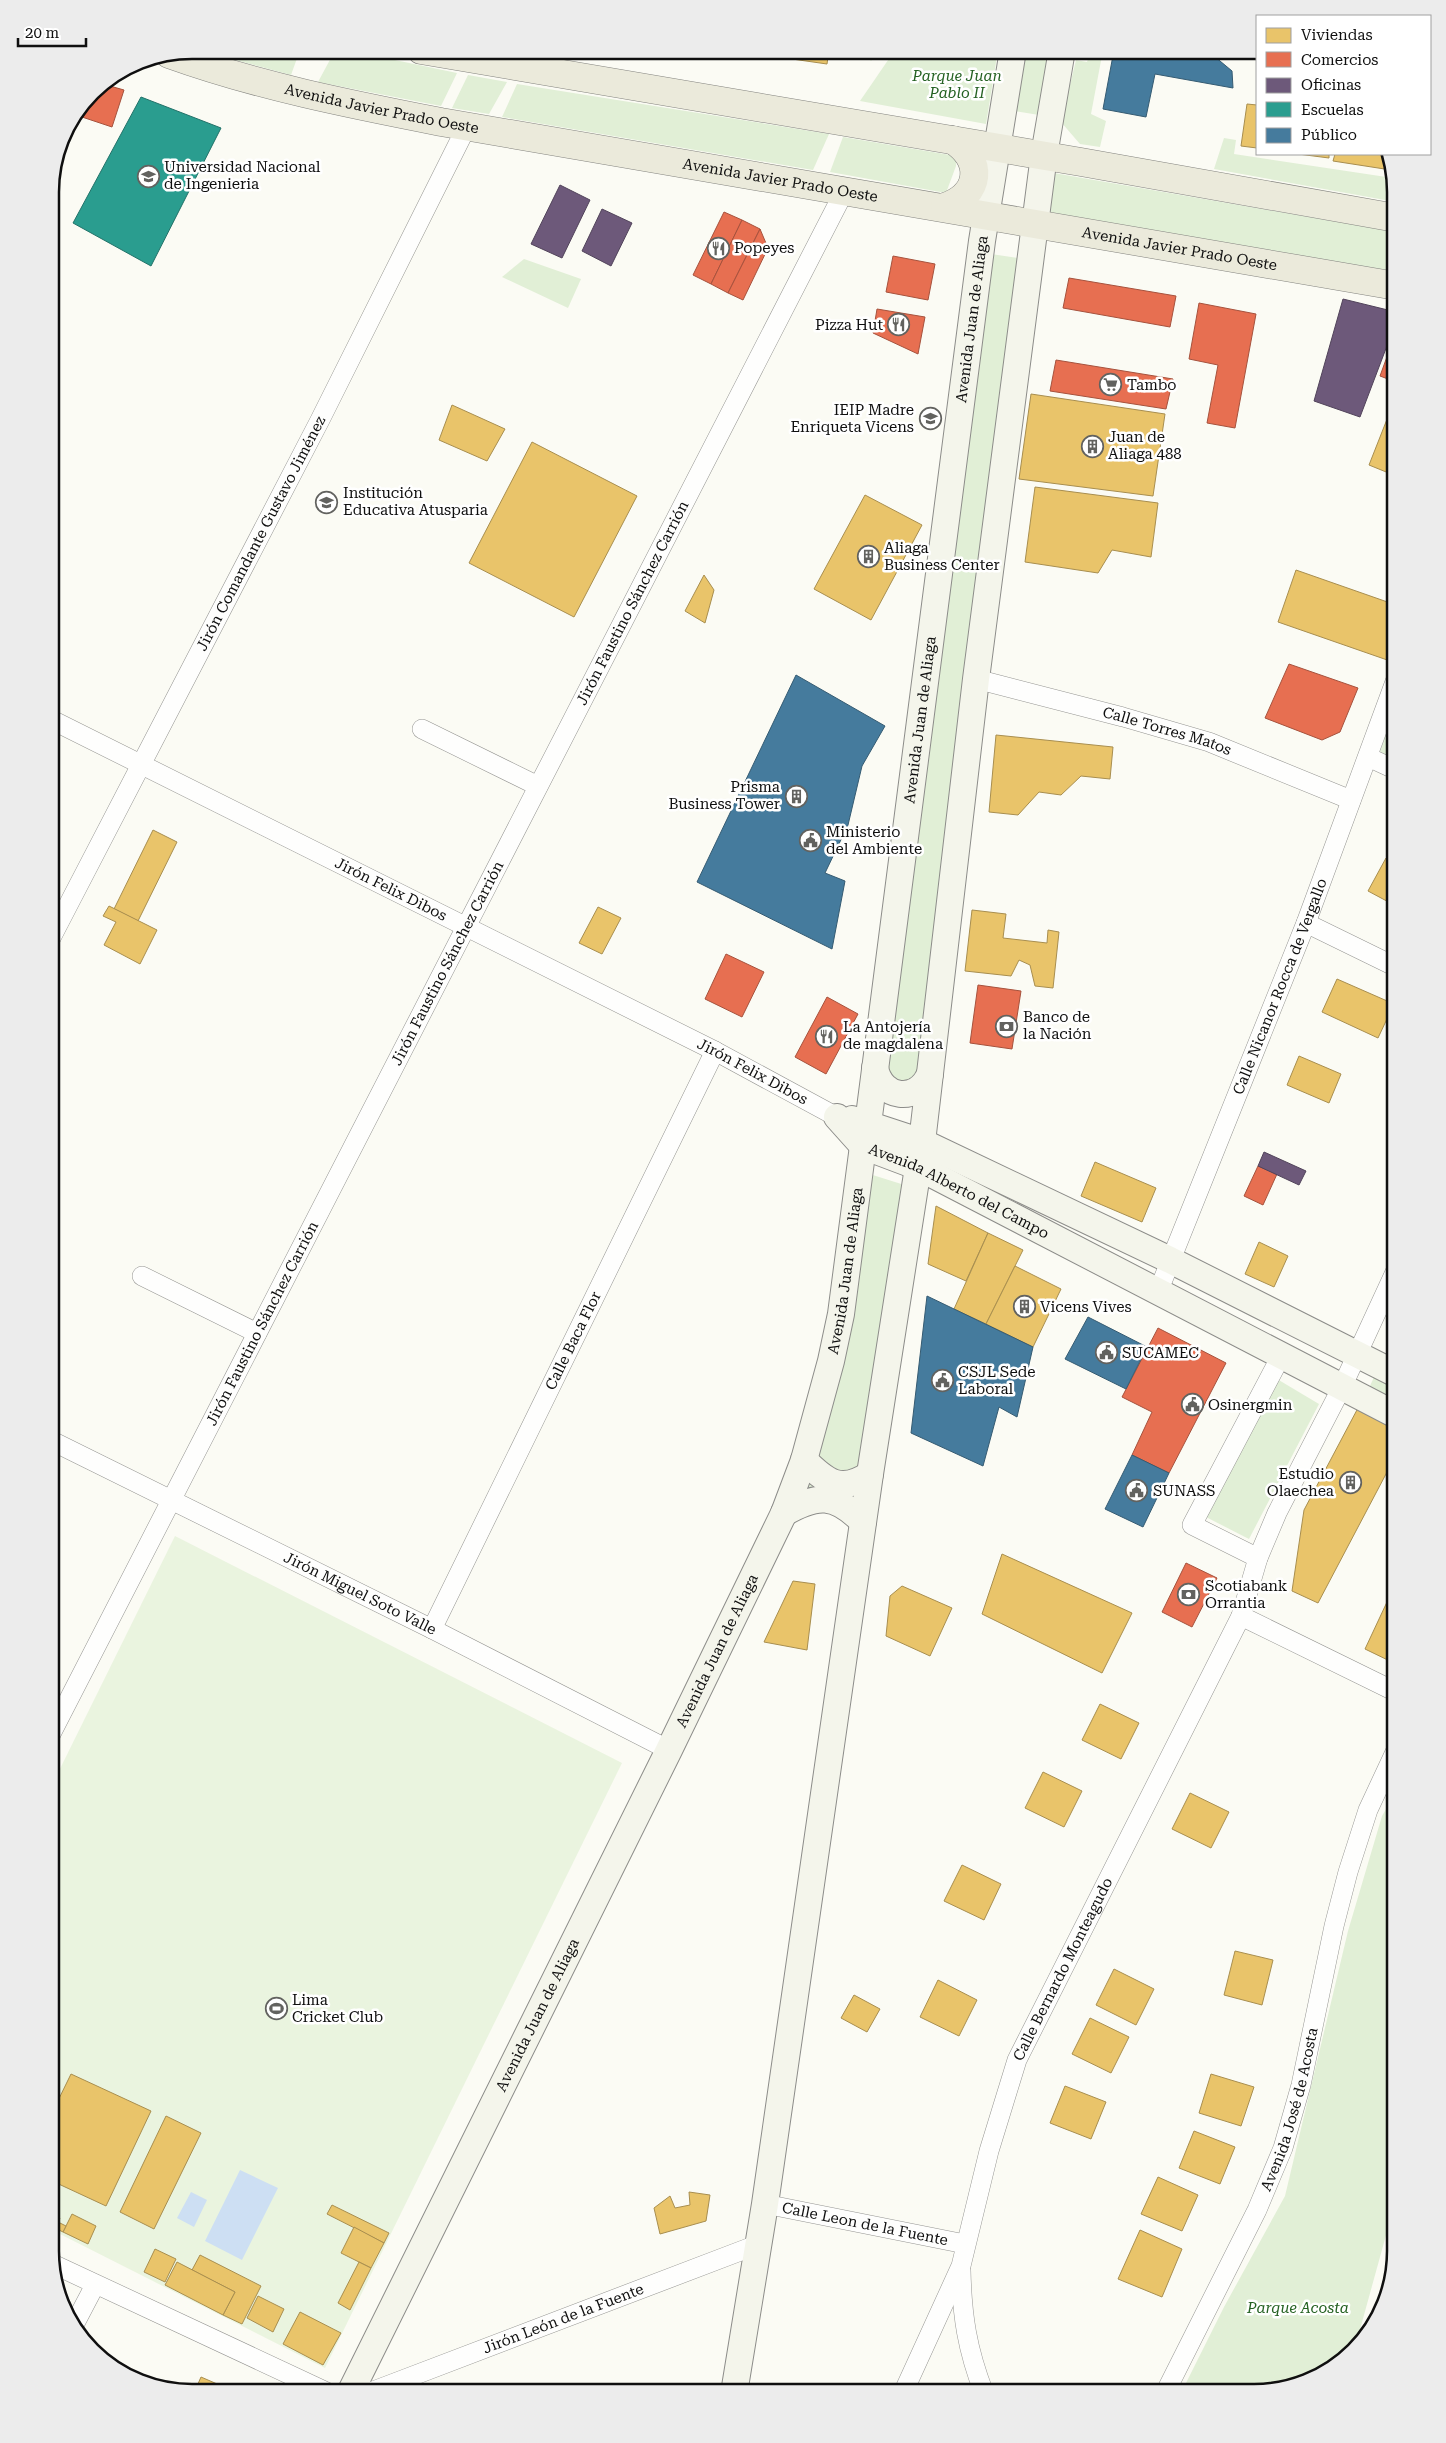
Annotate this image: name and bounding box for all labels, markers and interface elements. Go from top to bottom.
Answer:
scale bar [18,15,85,47]
legend [1256,15,1431,155]
text: 20 m [25,24,60,42]
text: Viviendas [1301,26,1373,44]
text: Comercios [1301,51,1378,69]
park label: Parque Juan Pablo II [911,67,1002,102]
text: Oficinas [1301,76,1361,94]
street label: Avenida Javier Prado Oeste [283,80,480,137]
text: Escuelas [1301,101,1364,119]
text: Público [1301,126,1357,144]
street label: Avenida Javier Prado Oeste [681,155,879,206]
place label: Universidad Nacional de Ingenieria [164,158,321,193]
school or university icon: Universidad Nacional de Ingenieria [136,164,160,188]
street label: Avenida Javier Prado Oeste [1081,223,1279,274]
street label: Avenida Juan de Aliaga [952,234,992,404]
restaurant icon: Popeyes [706,236,730,260]
place label: Popeyes [734,239,794,257]
restaurant icon: Pizza Hut [887,313,911,337]
place label: Pizza Hut [815,316,883,334]
supermarket icon: Tambo [1099,373,1123,397]
place label: Tambo [1127,376,1177,394]
place label: IEIP Madre Enriqueta Vicens [790,401,914,436]
school or university icon: IEIP Madre Enriqueta Vicens [918,407,942,431]
street label: Jirón Comandante Gustavo Jiménez [193,413,329,654]
place label: Juan de Aliaga 488 [1108,428,1182,463]
building icon: Juan de Aliaga 488 [1080,434,1104,458]
place label: Institución Educativa Atusparia [343,484,488,519]
school or university icon: Institución Educativa Atusparia [315,490,339,514]
street label: Jirón Faustino Sánchez Carrión [573,498,693,708]
place label: Aliaga Business Center [884,539,1000,574]
building icon: Aliaga Business Center [856,545,880,569]
street label: Avenida Juan de Aliaga [900,635,940,805]
street label: Calle Torres Matos [1101,703,1234,759]
place label: Prisma Business Tower [668,778,780,813]
building icon: Prisma Business Tower [784,784,808,808]
place label: Ministerio del Ambiente [826,823,922,858]
public building icon: Ministerio del Ambiente [798,829,822,853]
street label: Jirón Felix Dibos [332,854,450,925]
street label: Jirón Faustino Sánchez Carrión [387,858,508,1068]
street label: Calle Nicanor Rocca de Vergallo [1229,876,1331,1097]
place label: Banco de la Nación [1023,1008,1092,1043]
bank icon: Banco de la Nación [995,1014,1019,1038]
place label: La Antojería de magdalena [843,1018,943,1053]
restaurant icon: La Antojería de magdalena [815,1024,839,1048]
street label: Jirón Felix Dibos [694,1035,811,1108]
street label: Avenida Alberto del Campo [866,1140,1052,1242]
street label: Avenida Juan de Aliaga [824,1186,867,1356]
street label: Jirón Faustino Sánchez Carrión [202,1218,322,1429]
street label: Calle Baca Flor [541,1288,605,1393]
building icon: Vicens Vives [1012,1295,1036,1319]
place label: Vicens Vives [1040,1298,1132,1316]
public building icon: SUCAMEC [1094,1341,1118,1365]
place label: SUCAMEC [1122,1344,1199,1362]
place label: CSJL Sede Laboral [958,1363,1036,1398]
public building icon: CSJL Sede Laboral [930,1369,954,1393]
public building icon: Osinergmin [1180,1393,1204,1417]
place label: Osinergmin [1208,1396,1293,1414]
place label: Estudio Olaechea [1267,1465,1334,1500]
building icon: Estudio Olaechea [1338,1471,1362,1495]
public building icon: SUNASS [1125,1479,1149,1503]
place label: SUNASS [1153,1482,1215,1500]
street label: Jirón Miguel Soto Valle [281,1548,439,1639]
street label: Avenida Juan de Aliaga [672,1571,762,1731]
place label: Scotiabank Orrantia [1205,1577,1288,1612]
bank icon: Scotiabank Orrantia [1177,1583,1201,1607]
street label: Calle Bernardo Monteagudo [1009,1874,1117,2064]
street label: Avenida Juan de Aliaga [492,1936,583,2094]
place label: Lima Cricket Club [292,1991,383,2026]
sports icon: Lima Cricket Club [264,1997,288,2021]
street label: Avenida José de Acosta [1257,2026,1322,2194]
street label: Calle Leon de la Fuente [780,2199,950,2249]
street label: Jirón León de la Fuente [480,2280,646,2357]
park label: Parque Acosta [1246,2299,1349,2317]

